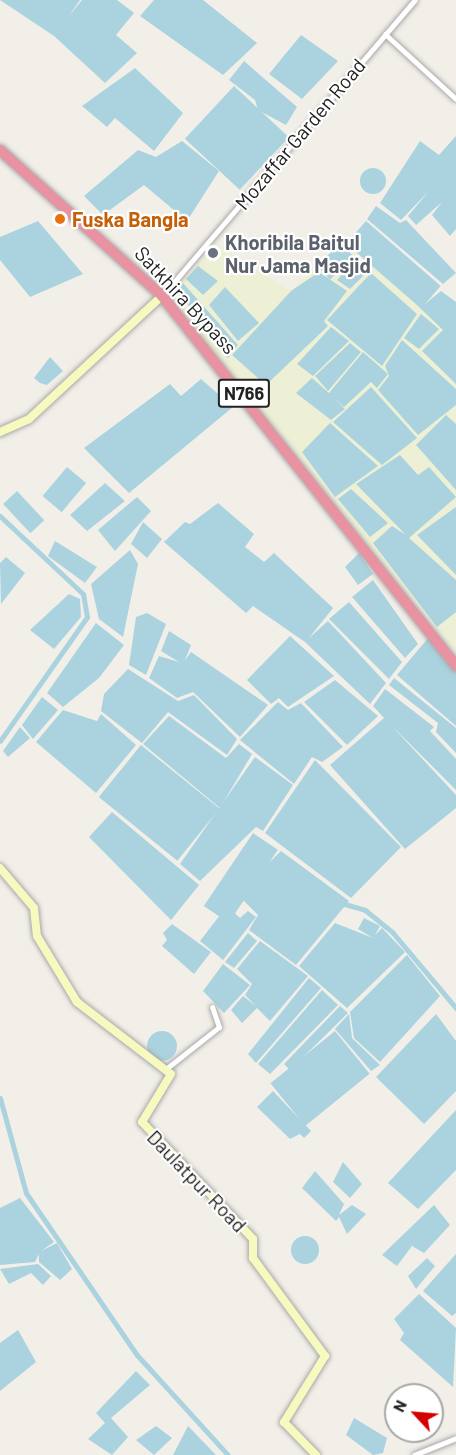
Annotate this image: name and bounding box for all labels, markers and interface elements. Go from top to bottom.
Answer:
street label: Mozaffar Garden Road [230,54,370,214]
place label: Fuska Bangla [72,207,189,231]
marker: Fuska Bangla [53,212,67,226]
place label: Khoribila Baitul Nur Jama Masjid [225,230,371,277]
street label: Satkhira Bypass [130,241,242,359]
marker: Khoribila Baitul Nur Jama Masjid [206,246,220,260]
road number: N766 [217,378,271,408]
street label: Daulatpur Road [142,1125,252,1237]
north arrow [384,1383,444,1443]
text: N [388,1397,410,1415]

